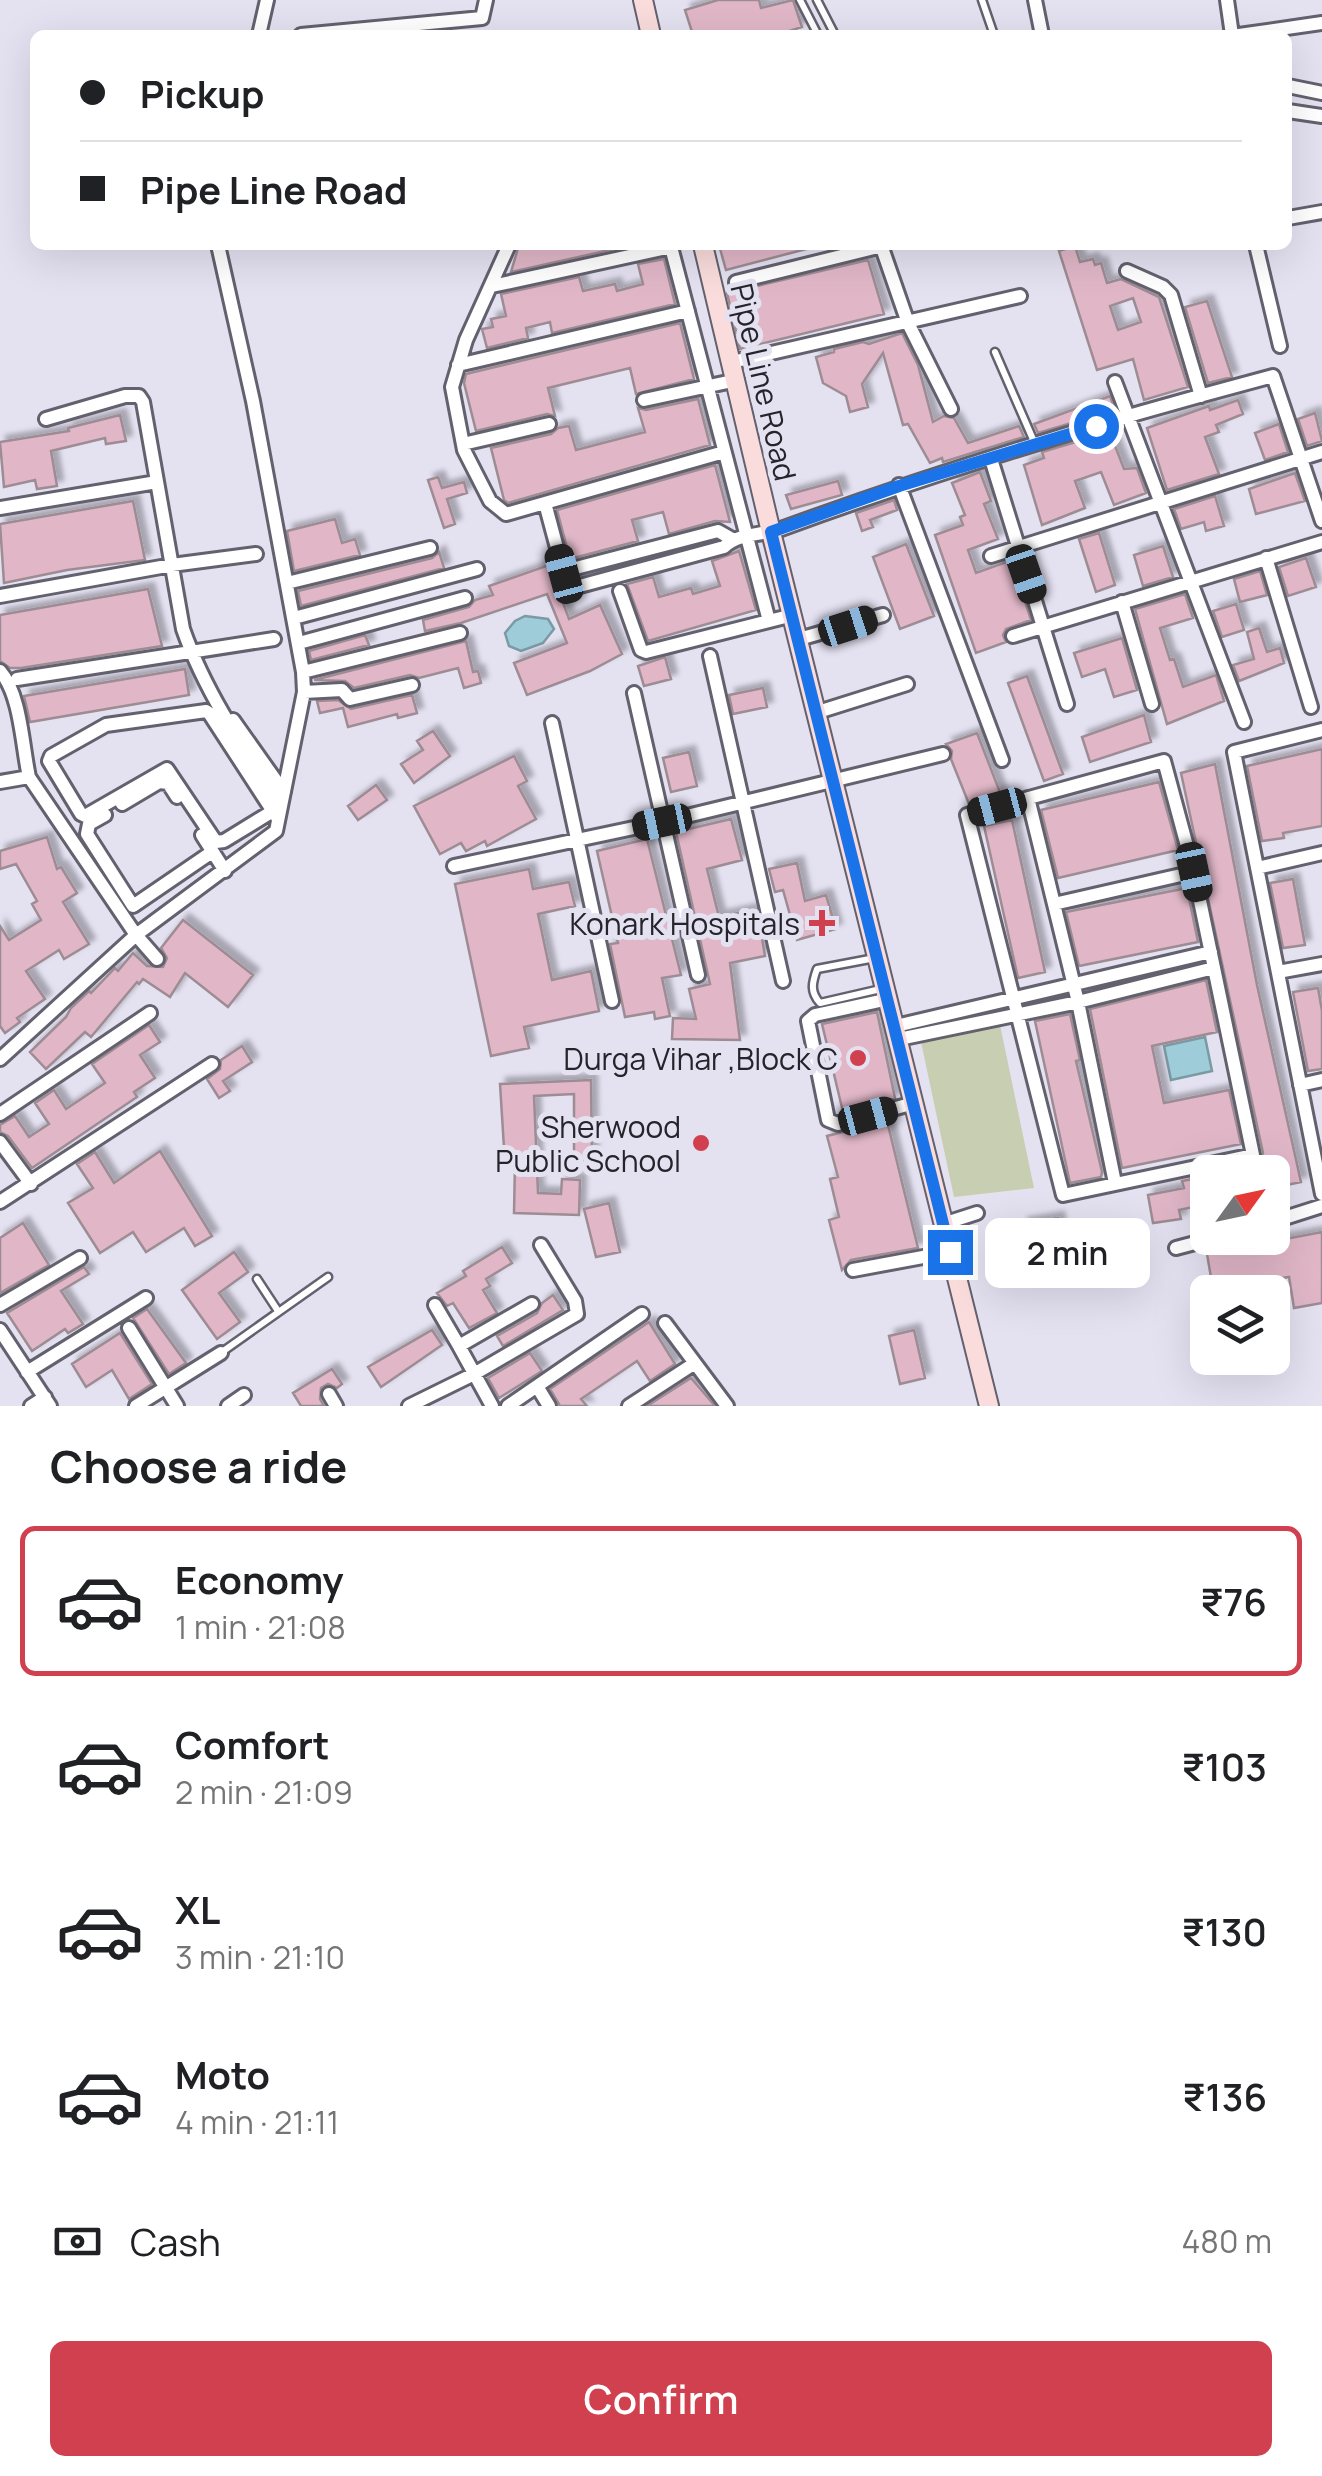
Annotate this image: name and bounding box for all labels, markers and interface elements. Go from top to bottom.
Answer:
text: Pickup [140,67,264,119]
text: Pipe Line Road [140,163,408,215]
street label: Pipe Line Road [721,279,807,485]
route start [1074,404,1119,449]
car [542,541,586,607]
car [1002,541,1050,607]
car [815,602,881,650]
car [964,785,1030,829]
car [630,801,694,843]
car [1173,840,1215,904]
place label: Konark Hospitals [569,903,800,944]
marker: Konark Hospitals [809,910,835,936]
place label: Durga Vihar ,Block C [564,1038,838,1079]
marker: Durga Vihar ,Block C [847,1047,869,1069]
car [835,1094,901,1138]
place label: Sherwood Public School [495,1106,681,1181]
marker: Sherwood Public School [690,1132,712,1154]
north arrow [1190,1155,1290,1255]
map controls [1190,1155,1290,1375]
callout: 2 min [985,1217,1150,1287]
route end [928,1230,973,1275]
text: 2 min [1027,1231,1108,1275]
button: layers [1190,1275,1290,1375]
text: Choose a ride [50,1435,347,1497]
text: Economy [175,1553,344,1605]
icon: car [55,1556,145,1646]
text: ₹76 [1200,1575,1267,1627]
text: 1 min · 21:08 [175,1605,346,1649]
text: Comfort [175,1718,329,1770]
icon: car [55,1721,145,1811]
text: ₹103 [1182,1740,1267,1792]
text: 2 min · 21:09 [175,1770,353,1814]
text: XL [175,1883,220,1935]
icon: car [55,1886,145,1976]
text: ₹130 [1182,1905,1267,1957]
text: 3 min · 21:10 [175,1935,345,1979]
text: Moto [175,2048,270,2100]
icon: car [55,2051,145,2141]
text: ₹136 [1182,2070,1267,2122]
text: 4 min · 21:11 [175,2100,339,2144]
icon: cash [50,2214,105,2269]
text: Cash [130,2215,221,2267]
text: 480 m [1182,2219,1272,2263]
button: Confirm [50,2341,1272,2456]

